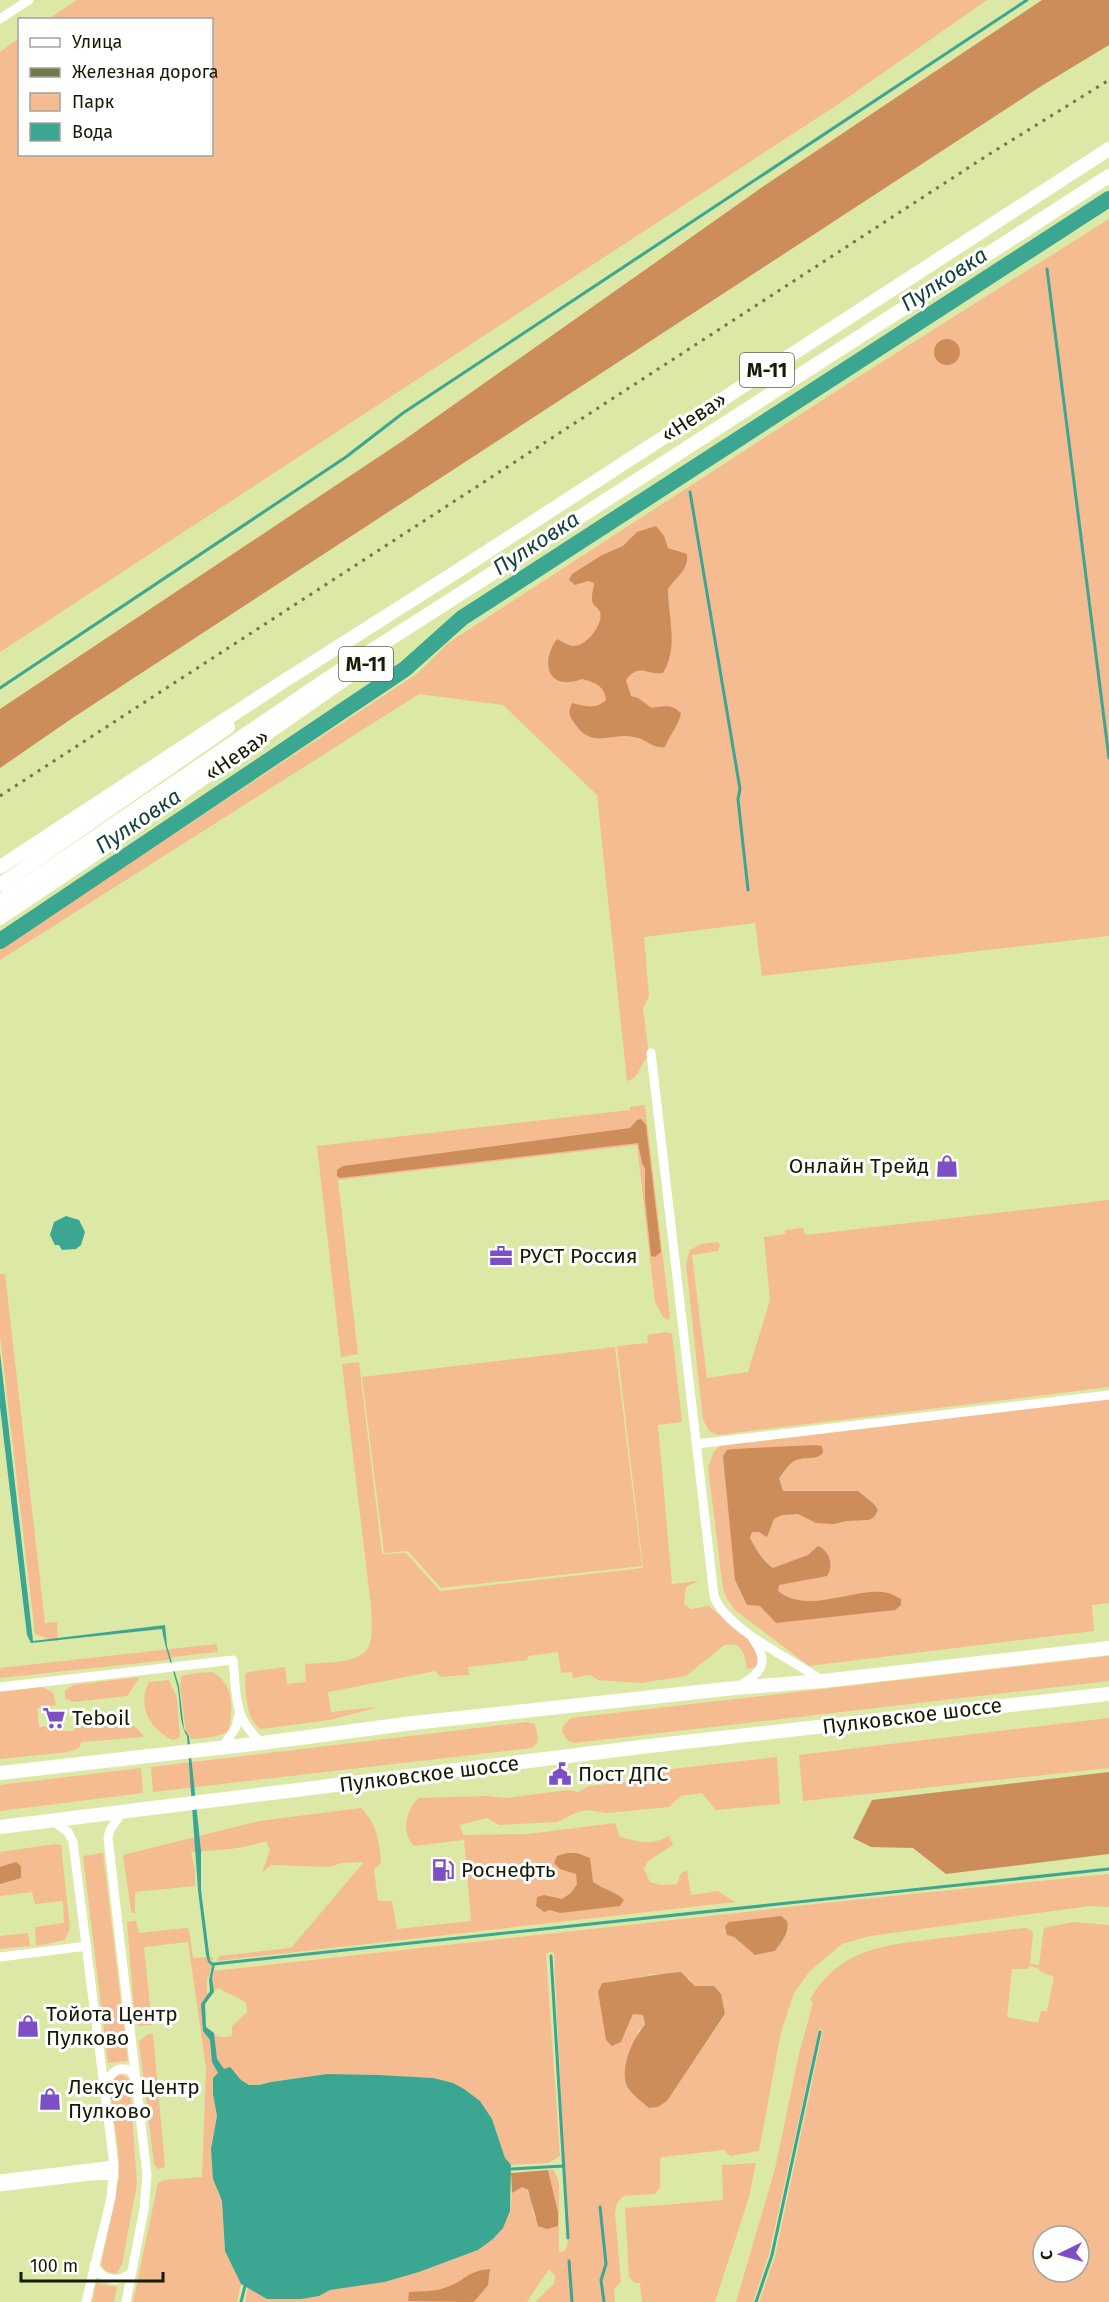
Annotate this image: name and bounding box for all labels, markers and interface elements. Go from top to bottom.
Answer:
legend [18,18,213,156]
text: Улица [72,31,122,53]
text: Железная дорога [72,61,219,83]
text: Парк [72,91,115,113]
text: Вода [72,121,113,143]
water label: Пулковка [896,241,992,317]
road number: М-11 [740,353,794,387]
street label: «Нева» [656,386,732,448]
water label: Пулковка [488,505,584,581]
road number: М-11 [339,647,393,681]
street label: «Нева» [200,723,274,787]
water label: Пулковка [90,782,186,860]
place label: Онлайн Трейд [789,1153,929,1179]
shop icon: Онлайн Трейд [934,1153,960,1179]
office icon: РУСТ Россия [488,1243,514,1269]
place label: РУСТ Россия [519,1243,638,1269]
street label: Пулковское шоссе [821,1692,1003,1740]
supermarket icon: Teboil [41,1705,67,1731]
place label: Teboil [72,1705,130,1731]
street label: Пулковское шоссе [338,1750,520,1798]
public building icon: Пост ДПС [547,1761,573,1787]
place label: Пост ДПС [578,1761,669,1787]
fuel station icon: Роснефть [430,1857,456,1883]
place label: Роснефть [461,1857,556,1883]
place label: Тойота Центр Пулково [46,2001,178,2051]
shop icon: Тойота Центр Пулково [15,2013,41,2039]
place label: Лексус Центр Пулково [68,2074,200,2124]
shop icon: Лексус Центр Пулково [37,2086,63,2112]
north arrow [1031,2224,1091,2284]
scale bar [21,2245,164,2283]
text: С [1037,2249,1056,2261]
text: 100 m [30,2255,78,2277]

